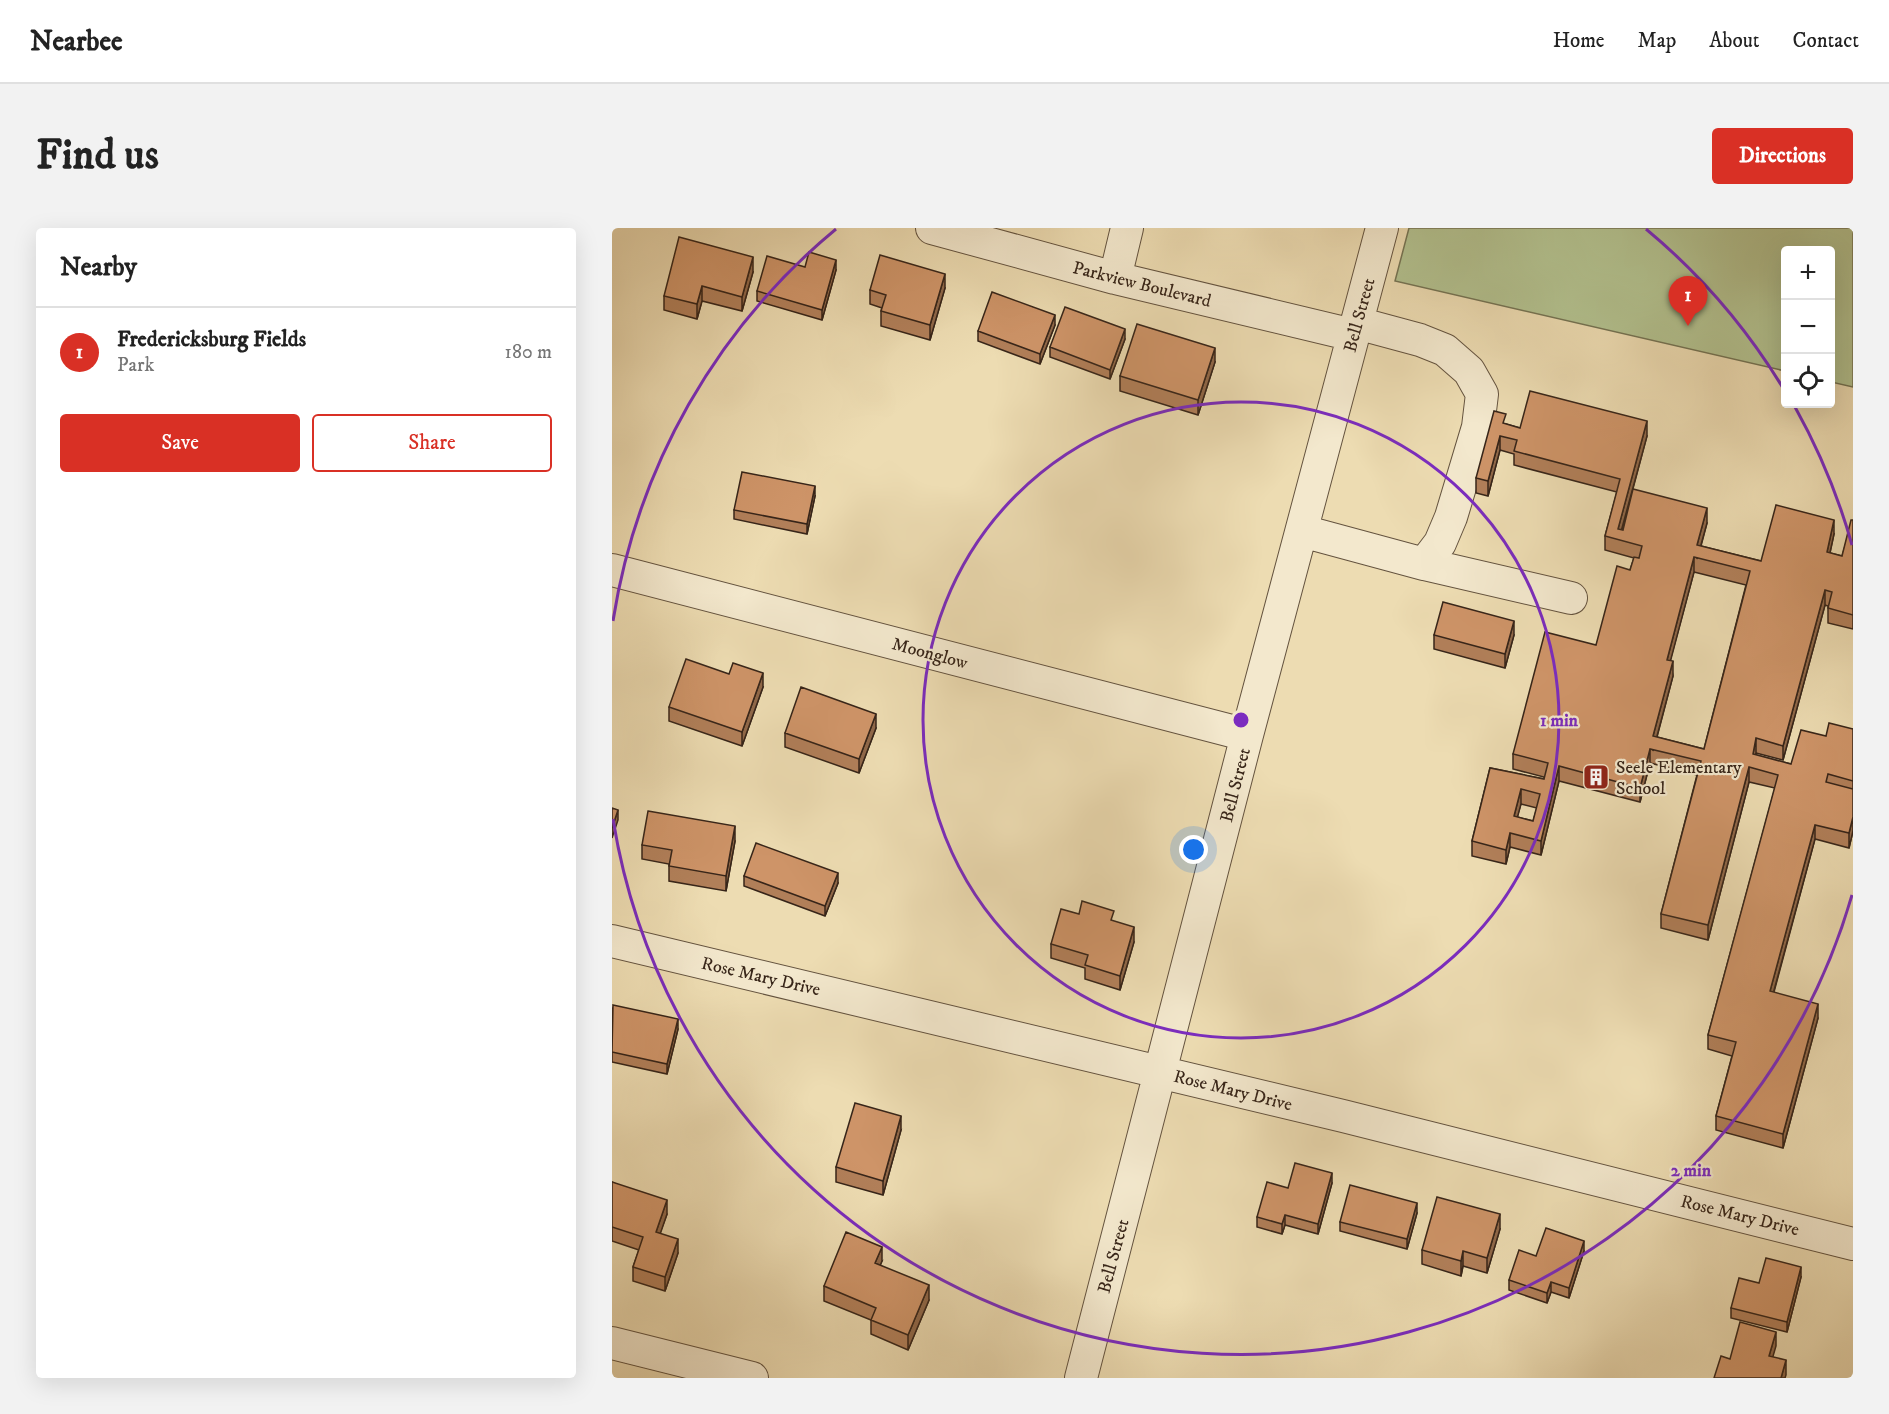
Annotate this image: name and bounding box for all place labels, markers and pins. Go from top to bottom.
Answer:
pin: 1 [1668,276,1708,326]
centre of rings [1231,710,1251,730]
place label: Seele Elementary School [1616,757,1742,800]
building icon: Seele Elementary School [1581,762,1611,792]

